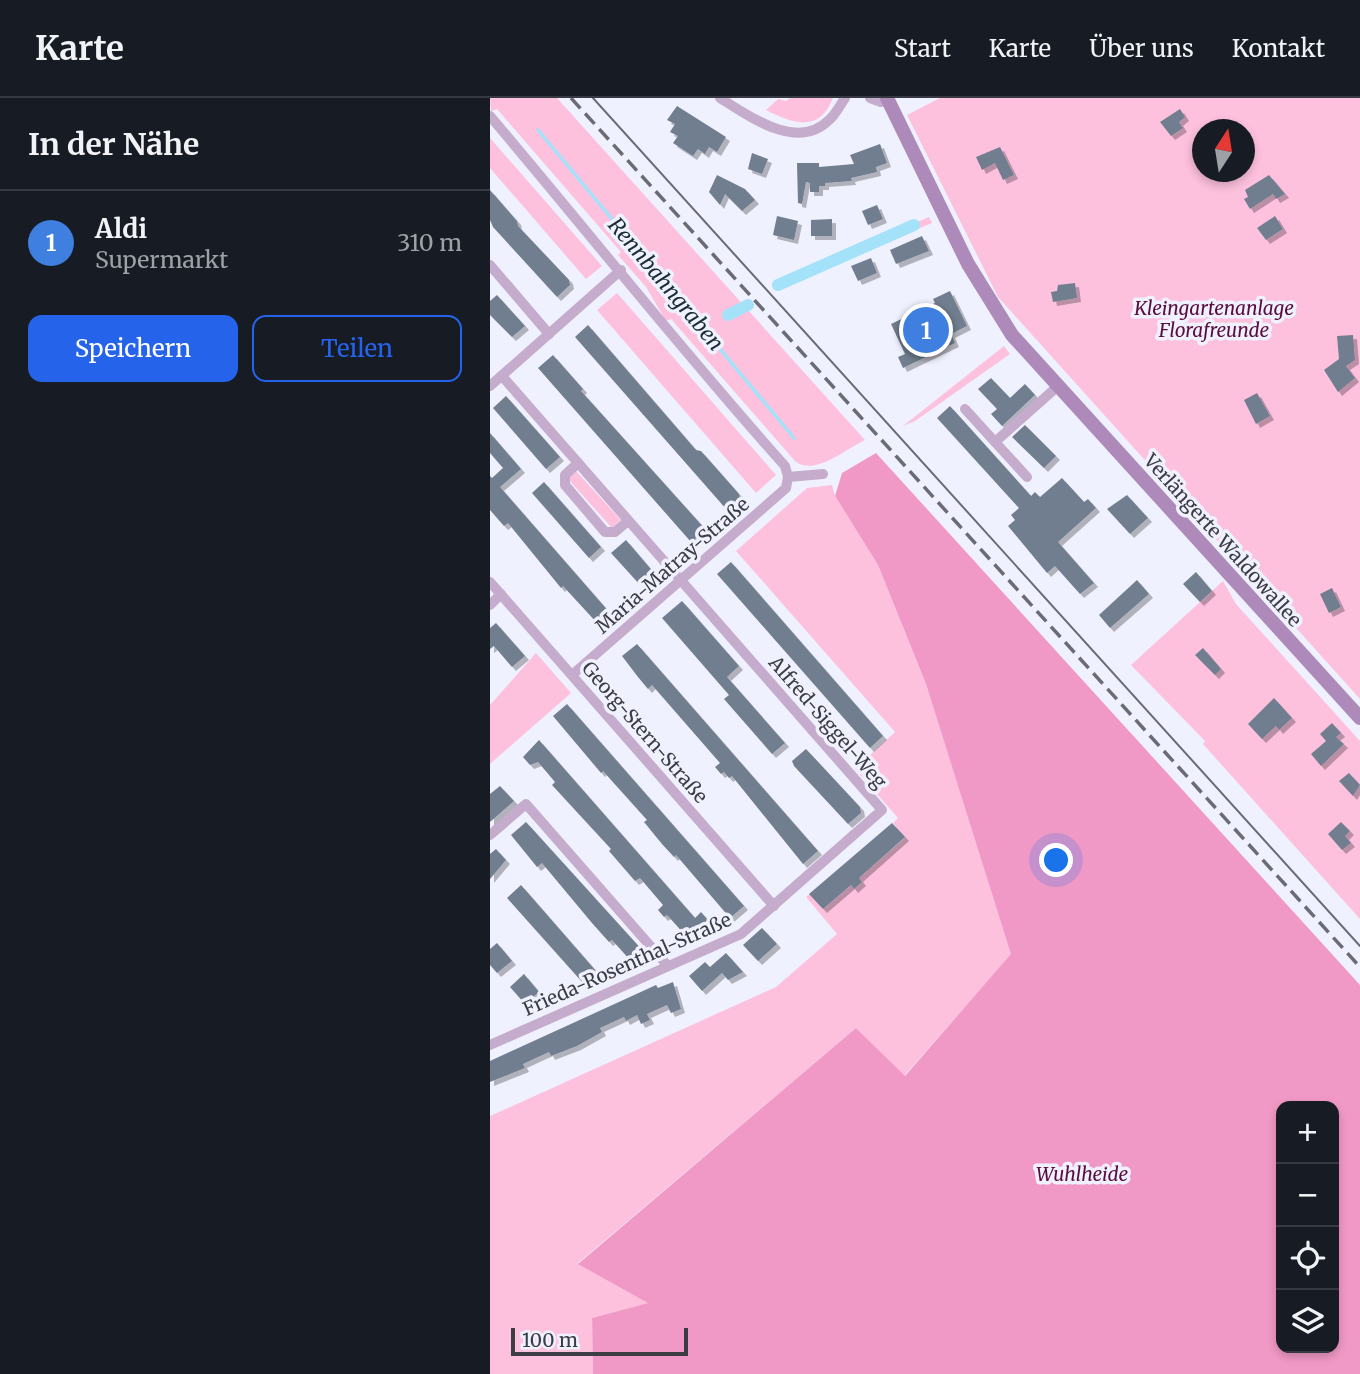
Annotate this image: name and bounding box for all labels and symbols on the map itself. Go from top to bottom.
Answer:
north arrow [1192,119,1255,182]
water label: Rennbahngraben [603,212,729,356]
park label: Kleingartenanlage Florafreunde [1133,296,1294,342]
pin: 1 [903,304,949,356]
street label: Verlängerte Waldowallee [1138,448,1307,632]
street label: Maria-Matray-Straße [590,492,754,638]
street label: Alfred-Siggel-Weg [763,650,892,794]
street label: Georg-Stern-Straße [577,656,713,808]
your location [1039,843,1073,877]
street label: Frieda-Rosenthal-Straße [519,907,735,1021]
park label: Wuhlheide [1036,1162,1128,1186]
scale bar [511,1325,688,1357]

